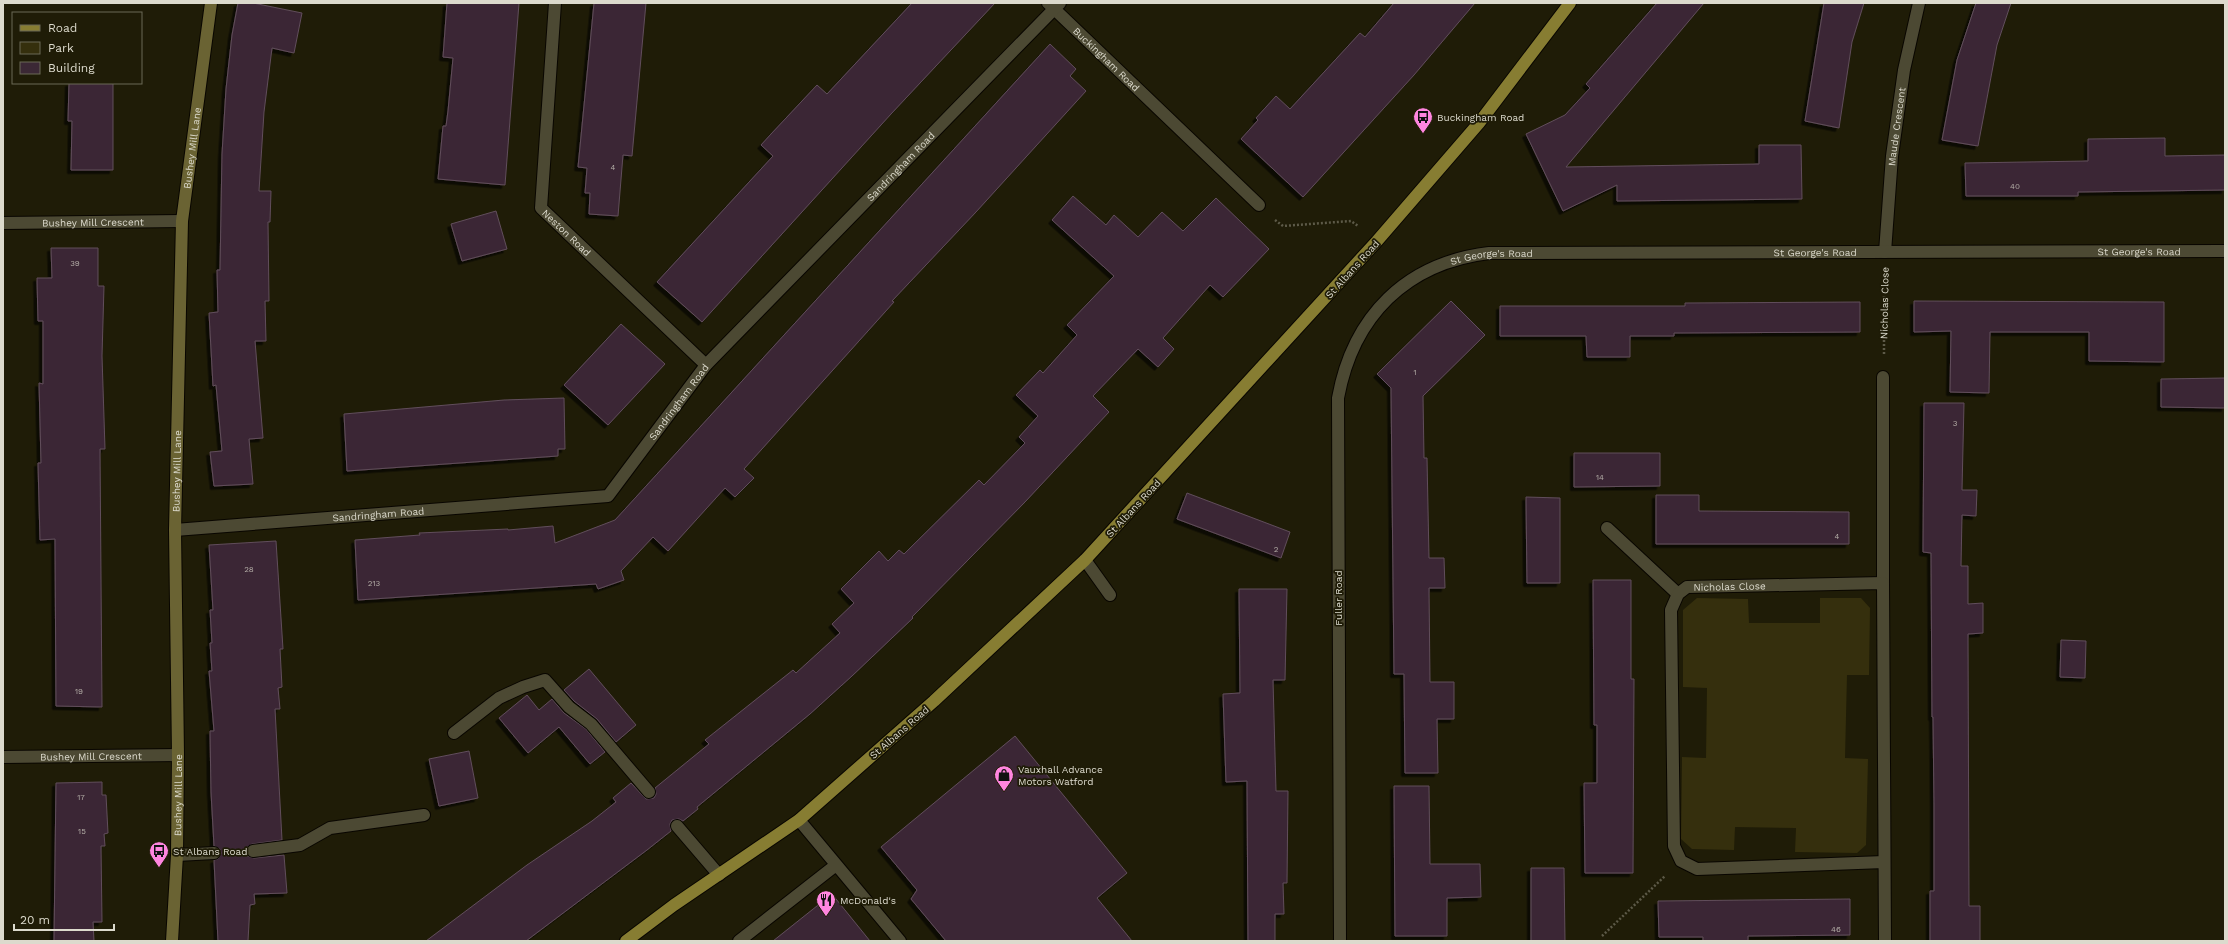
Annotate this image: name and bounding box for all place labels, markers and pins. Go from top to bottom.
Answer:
bus stop icon: Buckingham Road [1412,106,1434,134]
place label: Buckingham Road [1437,112,1524,123]
shop icon: Vauxhall Advance Motors Watford [993,764,1015,792]
place label: Vauxhall Advance Motors Watford [1018,764,1103,787]
bus stop icon: St Albans Road [148,840,170,868]
place label: St Albans Road [173,846,247,857]
restaurant icon: McDonald's [815,889,837,917]
place label: McDonald's [840,895,896,906]

